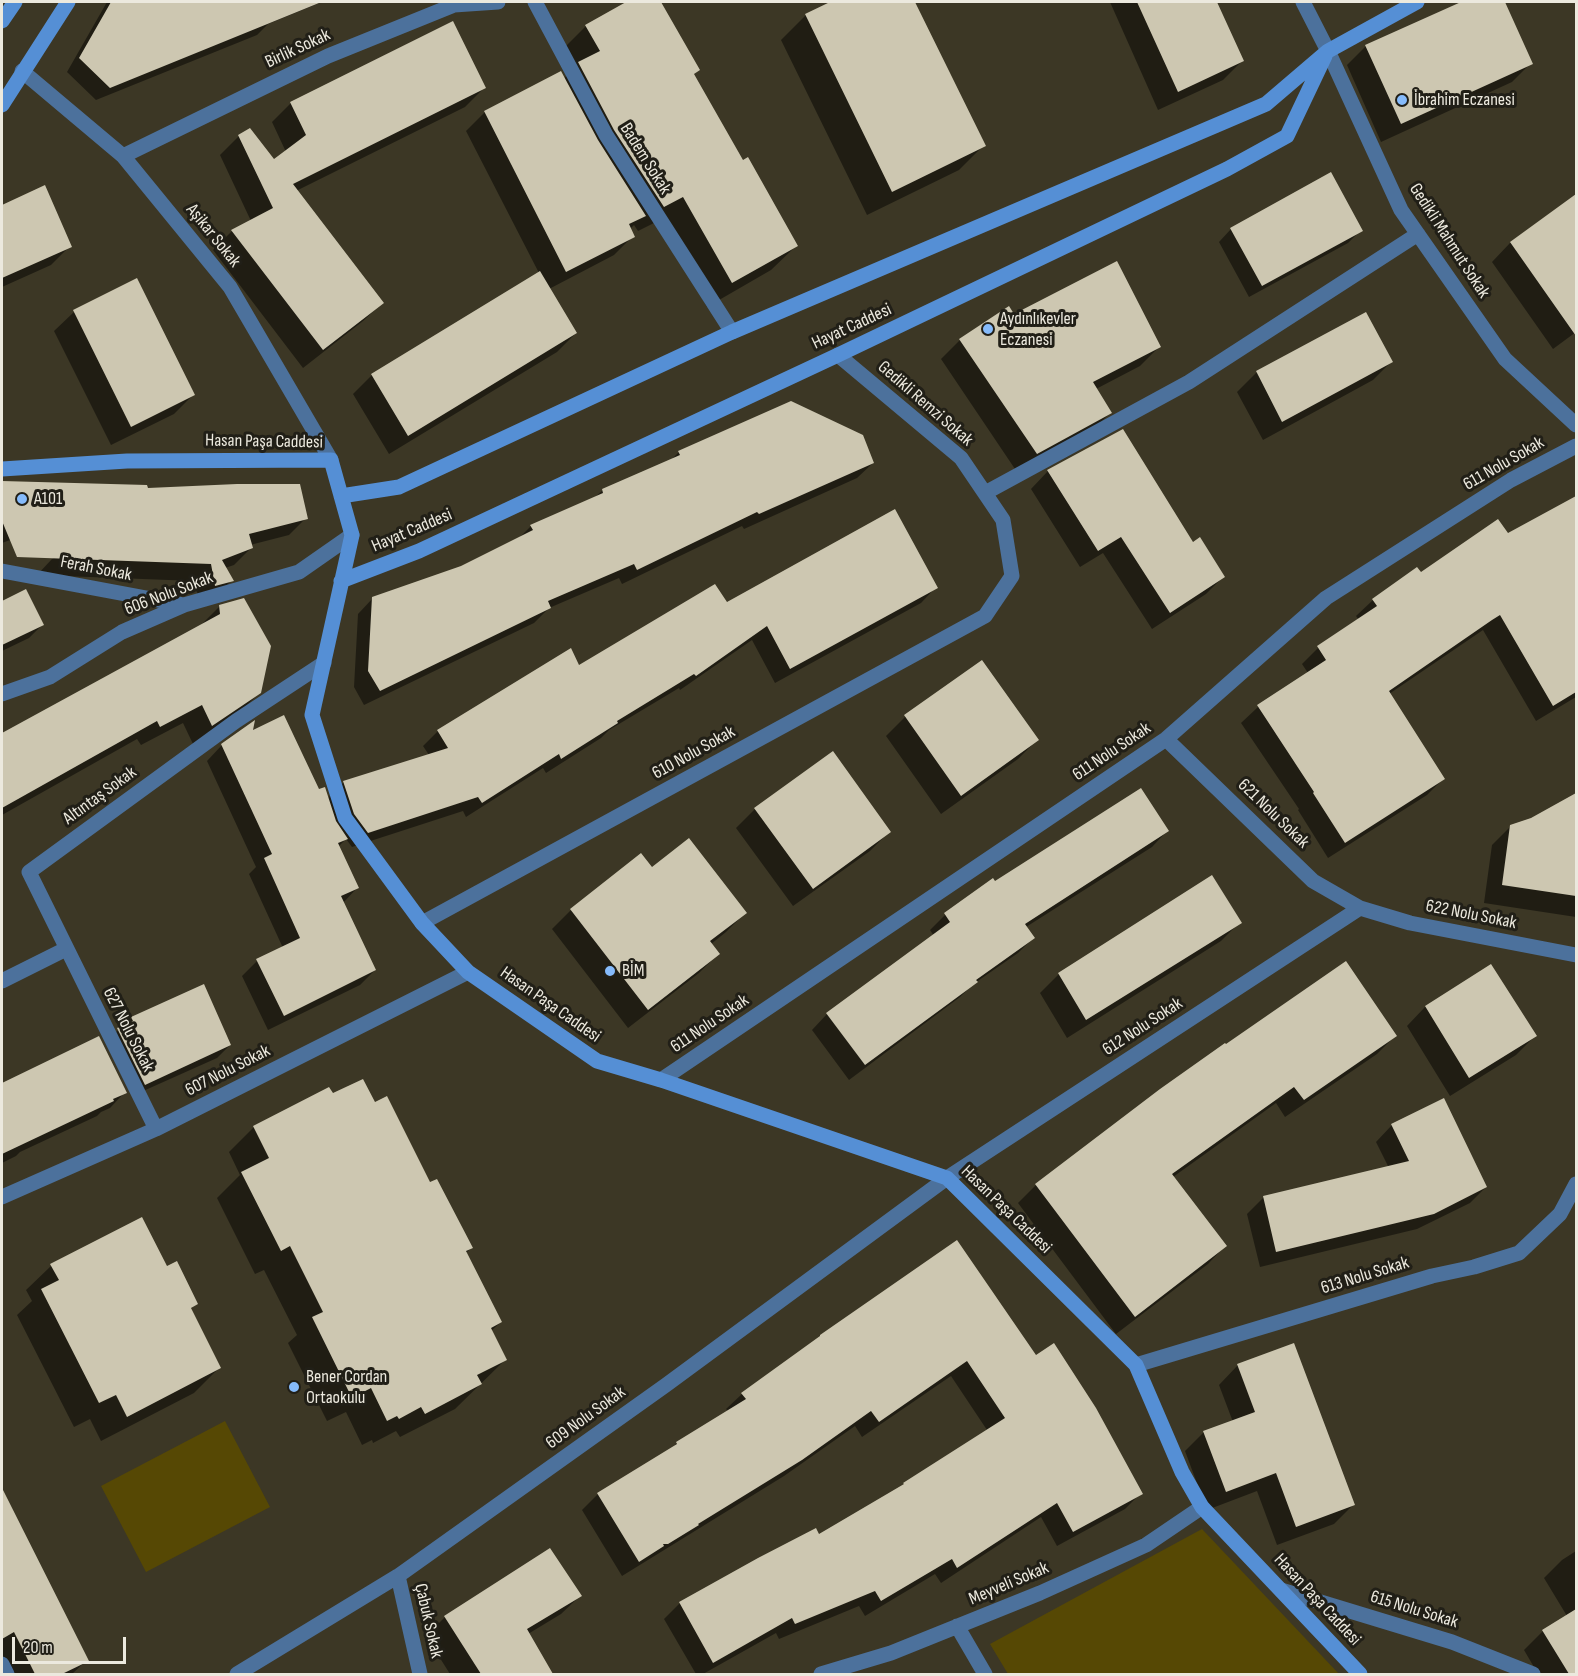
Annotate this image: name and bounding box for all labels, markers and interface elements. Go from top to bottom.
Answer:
street label: Birlik Sokak [262,25,334,73]
place label: İbrahim Eczanesi [1414,89,1515,111]
marker: İbrahim Eczanesi [1395,93,1409,107]
street label: Badem Sokak [615,119,675,199]
street label: Gedikli Mahmut Sokak [1404,180,1494,302]
street label: Aşikar Sokak [181,200,245,272]
street label: Hayat Caddesi [809,299,895,355]
place label: Aydınlıkevler Eczanesi [1000,308,1076,350]
marker: Aydınlıkevler Eczanesi [981,322,995,336]
street label: Gedikli Remzi Sokak [873,357,977,451]
street label: Hasan Paşa Caddesi [205,430,323,454]
street label: 611 Nolu Sokak [1460,432,1548,496]
place label: A101 [34,488,62,510]
marker: A101 [15,492,29,506]
street label: Hayat Caddesi [369,504,455,558]
street label: Ferah Sokak [59,552,133,586]
street label: 606 Nolu Sokak [122,567,216,621]
street label: 611 Nolu Sokak [1069,718,1155,786]
street label: 610 Nolu Sokak [649,721,739,785]
street label: Altıntaş Sokak [59,762,141,830]
street label: 621 Nolu Sokak [1233,775,1313,853]
street label: 622 Nolu Sokak [1424,896,1518,934]
place label: BİM [622,960,644,982]
street label: Hasan Paşa Caddesi [496,962,604,1048]
marker: BİM [603,964,617,978]
street label: 627 Nolu Sokak [98,984,158,1076]
street label: 611 Nolu Sokak [667,990,753,1058]
street label: 612 Nolu Sokak [1099,993,1187,1061]
street label: 607 Nolu Sokak [182,1040,274,1102]
street label: Hasan Paşa Caddesi [956,1161,1056,1259]
street label: 613 Nolu Sokak [1318,1252,1412,1300]
place label: Bener Cordan Ortaokulu [306,1366,387,1408]
marker: Bener Cordan Ortaokulu [287,1380,301,1394]
street label: 609 Nolu Sokak [542,1382,630,1454]
street label: Hasan Paşa Caddesi [1269,1550,1365,1650]
street label: Meyveli Sokak [966,1558,1052,1610]
street label: Çabuk Sokak [409,1582,447,1660]
street label: 615 Nolu Sokak [1368,1586,1460,1634]
scale bar [15,1625,129,1663]
text: 20 m [23,1637,53,1658]

